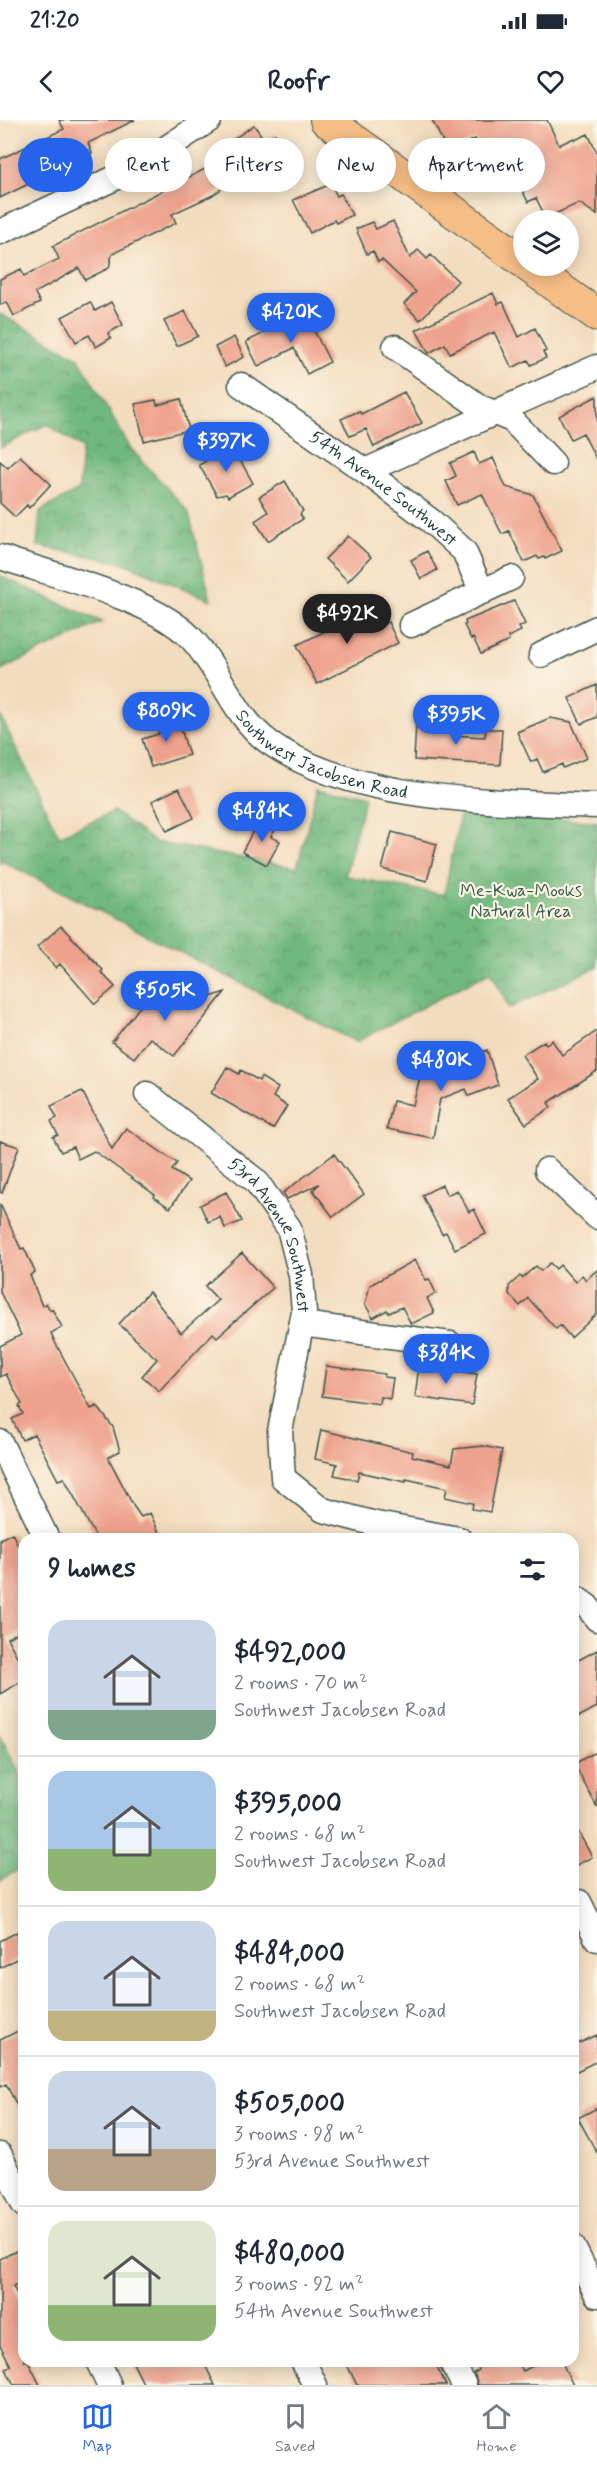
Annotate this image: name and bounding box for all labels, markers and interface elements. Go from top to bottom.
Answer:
text: 21:20 [30,7,79,35]
text: Roofr [267,64,330,99]
icon: back [30,65,63,98]
icon: heart [534,65,567,98]
chip: Buy [18,138,93,192]
chip: Rent [105,138,192,192]
chip: Filters [204,138,304,192]
chip: New [316,138,396,192]
chip: Apartment [408,138,545,192]
map controls [513,210,579,276]
button: layers [513,210,579,276]
pin: $420K [249,293,333,344]
text: $420K [261,299,321,326]
pin: $397K [184,422,268,473]
street label: 54th Avenue Southwest [305,425,462,552]
text: $397K [197,428,255,455]
pin: $492K [305,594,389,645]
text: $492K [316,600,378,627]
pin: $809K [124,692,208,743]
pin: $395K [414,695,498,746]
text: $809K [136,698,196,725]
text: $395K [427,701,485,728]
street label: Southwest Jacobsen Road [229,705,409,805]
pin: $484K [220,792,304,843]
text: $484K [232,798,292,825]
park label: Me-Kwa-Mooks Natural Area [460,879,582,924]
pin: $505K [123,971,207,1022]
text: $505K [135,977,195,1004]
pin: $480K [399,1041,483,1092]
text: $480K [411,1047,471,1074]
street label: 53rd Avenue Southwest [223,1152,315,1314]
pin: $384K [404,1334,488,1385]
text: $384K [417,1340,475,1367]
text: 9 homes [48,1552,136,1586]
icon: filters [516,1553,549,1586]
text: $492,000 [234,1636,346,1670]
icon: home [96,1644,168,1716]
text: 2 rooms · 70 m² [234,1670,368,1697]
text: Southwest Jacobsen Road [234,1697,446,1724]
text: $395,000 [234,1787,342,1821]
icon: home [96,1795,168,1867]
text: 2 rooms · 68 m² [234,1821,365,1848]
text: Southwest Jacobsen Road [234,1848,446,1875]
text: $484,000 [234,1937,345,1971]
icon: home [96,1945,168,2017]
text: 2 rooms · 68 m² [234,1971,365,1998]
text: Southwest Jacobsen Road [234,1998,446,2025]
text: $505,000 [234,2087,345,2121]
icon: home [96,2095,168,2167]
text: 3 rooms · 98 m² [234,2121,364,2148]
text: 53rd Avenue Southwest [234,2148,429,2175]
text: $480,000 [234,2237,345,2271]
icon: home [96,2245,168,2317]
text: 3 rooms · 92 m² [234,2271,364,2298]
text: 54th Avenue Southwest [234,2298,433,2325]
tab: Map [81,2400,114,2457]
tab: Saved [275,2400,315,2457]
tab: Home [477,2400,516,2457]

